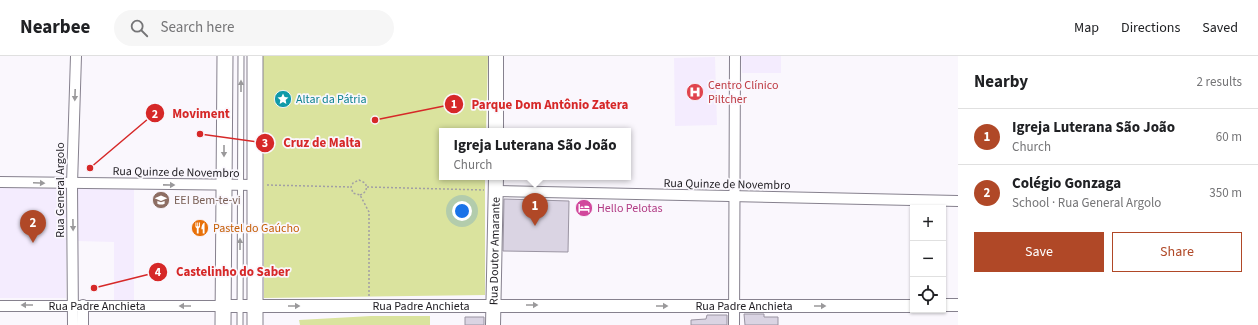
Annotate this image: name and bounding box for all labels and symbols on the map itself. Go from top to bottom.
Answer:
place label: Centro Clínico Piltcher [708,77,778,108]
one-way arrow [238,79,244,92]
hospital icon: Centro Clínico Piltcher [685,82,705,102]
one-way arrow [71,89,78,101]
place icon: Altar da Pátria [273,89,293,109]
place label: Altar da Pátria [296,91,366,108]
callout: Parque Dom Antônio Zatera [444,92,637,117]
text: 1 [451,96,457,113]
text: Parque Dom Antônio Zatera [472,96,629,114]
callout: Moviment [145,101,238,126]
text: Moviment [172,105,230,123]
text: 2 [152,106,158,123]
callout: Cruz de Malta [255,130,369,155]
text: Cruz de Malta [283,134,361,152]
text: 3 [262,135,268,152]
street label: Rua General Argolo [52,142,69,238]
one-way arrow [221,145,227,158]
street label: Rua Quinze de Novembro [112,163,240,182]
street label: Rua Quinze de Novembro [663,175,791,194]
one-way arrow [33,180,46,186]
one-way arrow [163,182,176,188]
school or university icon: EEI Bem-te-vi [151,190,171,210]
place label: EEI Bem-te-vi [174,192,241,209]
pin: 1 [522,193,548,226]
street label: Rua Doutor Amarante [485,197,505,305]
hotel icon: Hello Pelotas [574,198,594,218]
place label: Hello Pelotas [597,200,663,217]
your location [452,201,472,221]
pin: 2 [20,210,46,243]
restaurant icon: Pastel do Gaúcho [190,218,210,238]
one-way arrow [69,219,76,231]
place label: Pastel do Gaúcho [213,220,299,237]
one-way arrow [237,237,243,250]
callout: Castelinho do Saber [148,259,298,284]
text: Castelinho do Saber [176,263,291,281]
text: 4 [155,264,162,281]
street label: Rua Padre Anchieta [48,298,146,315]
street label: Rua Padre Anchieta [372,298,470,315]
street label: Rua Padre Anchieta [695,298,793,315]
one-way arrow [21,302,33,309]
one-way arrow [526,302,539,308]
one-way arrow [178,303,191,309]
one-way arrow [288,303,301,309]
one-way arrow [656,303,669,309]
one-way arrow [814,303,827,309]

